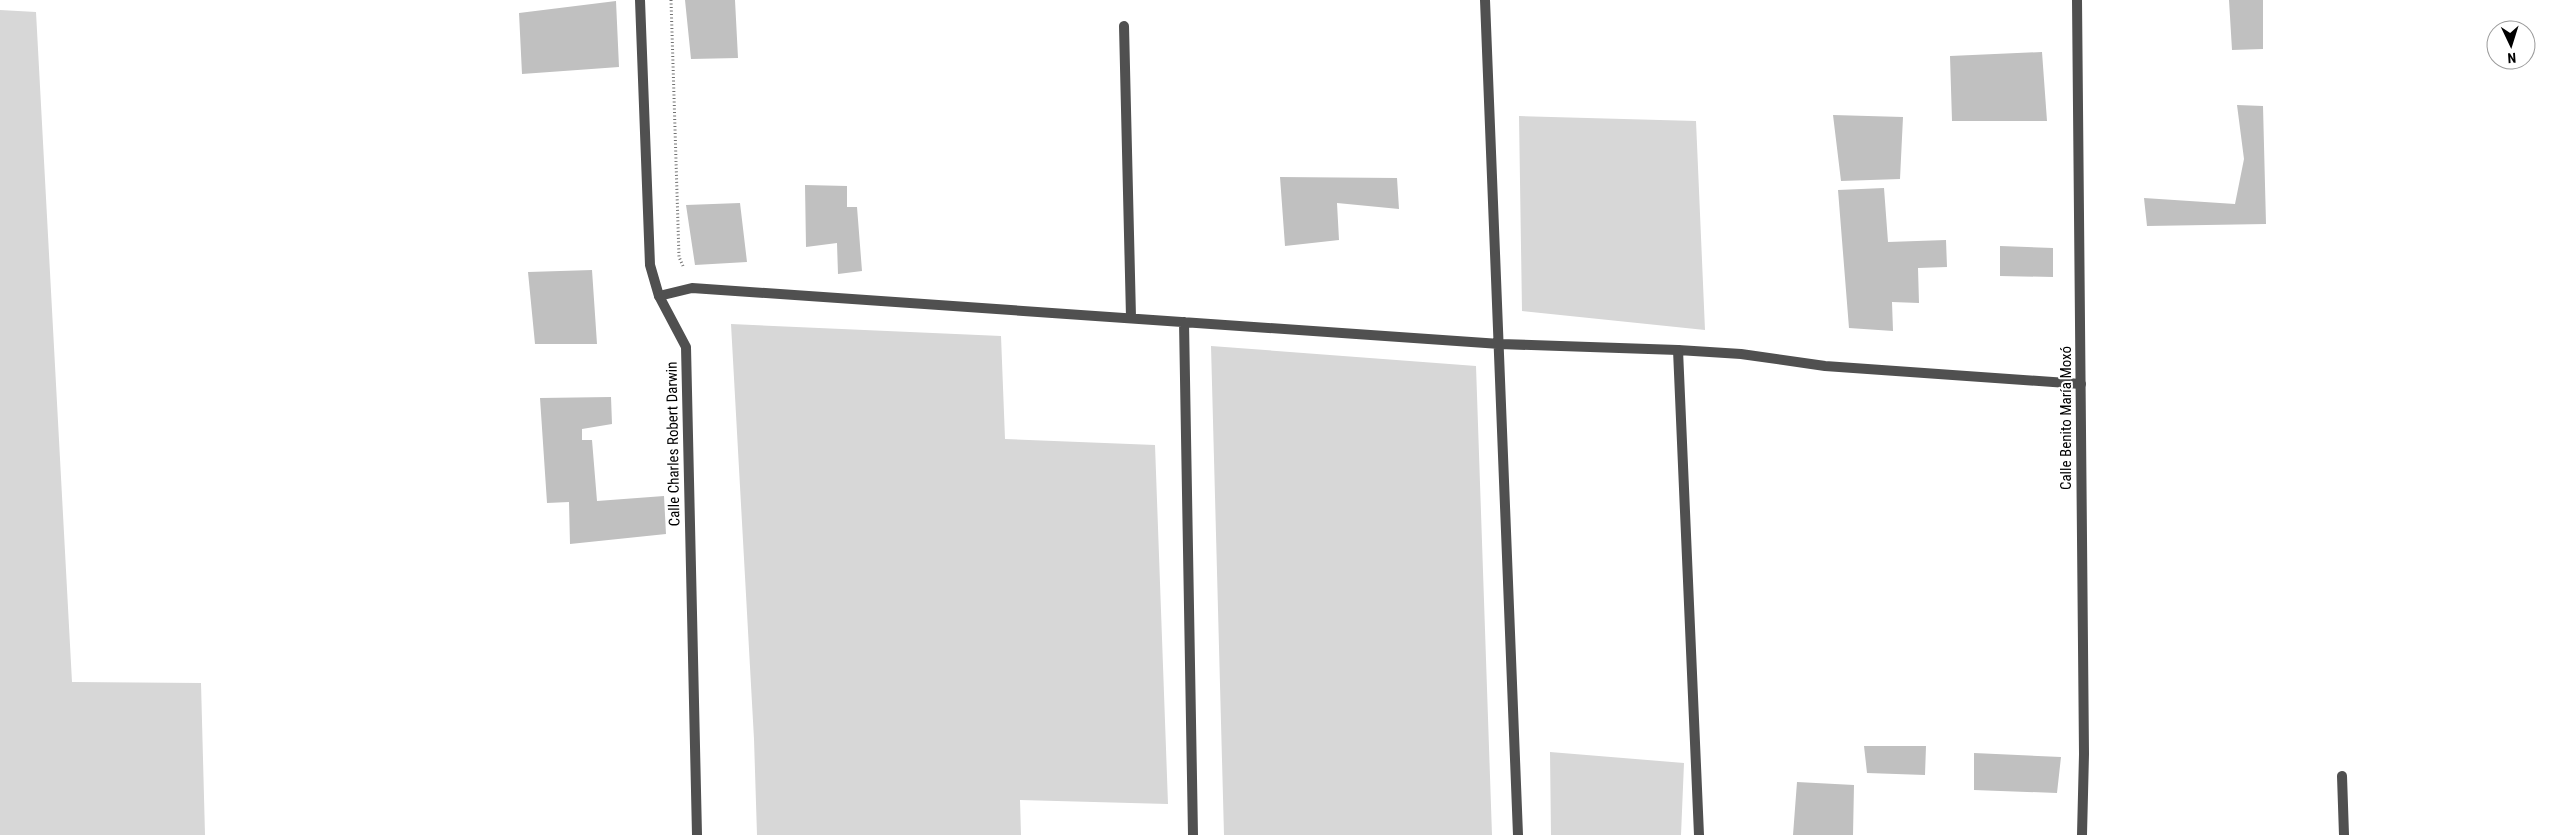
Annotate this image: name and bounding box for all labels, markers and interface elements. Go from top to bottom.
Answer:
north arrow [2486,20,2536,70]
text: N [2507,50,2517,66]
street label: Calle Benito María Moxó [2057,346,2075,490]
street label: Calle Charles Robert Darwin [663,361,683,527]

